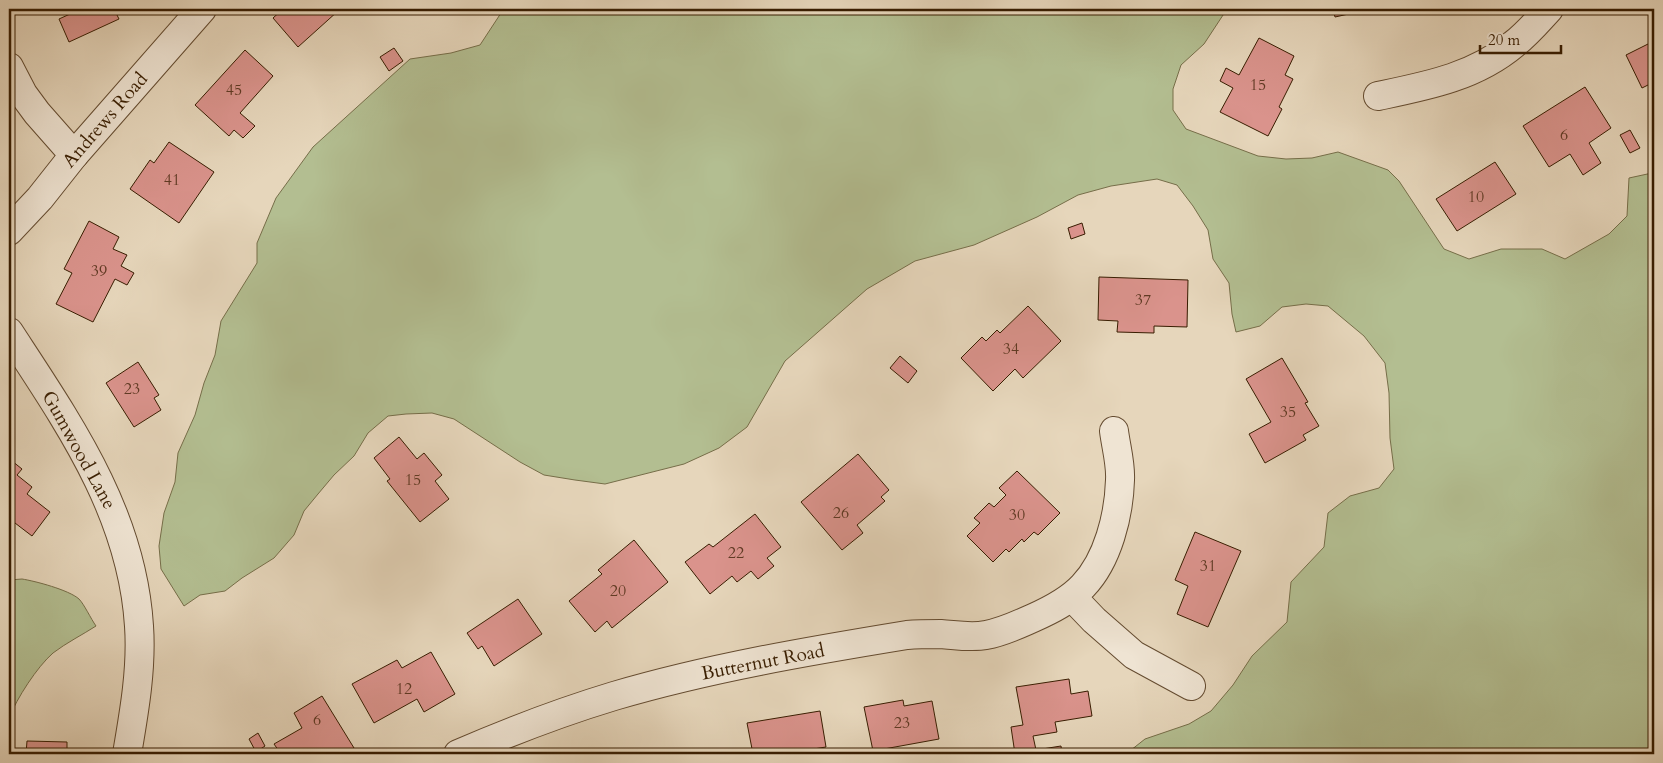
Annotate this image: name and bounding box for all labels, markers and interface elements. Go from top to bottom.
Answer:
scale bar [1480,22,1562,54]
text: 20 m [1488,30,1520,50]
street label: Andrews Road [56,67,154,173]
house number: 15 [1250,74,1266,96]
house number: 45 [226,79,242,101]
house number: 6 [1560,124,1568,146]
house number: 41 [164,169,180,191]
house number: 10 [1468,186,1484,208]
house number: 39 [91,260,107,282]
house number: 37 [1135,289,1151,311]
house number: 34 [1003,338,1019,360]
house number: 23 [124,378,140,400]
street label: Gumwood Lane [36,386,122,514]
house number: 35 [1280,401,1296,423]
house number: 15 [405,469,421,491]
house number: 26 [833,502,849,524]
house number: 30 [1009,504,1025,526]
house number: 22 [728,542,744,564]
house number: 31 [1200,555,1216,577]
house number: 20 [610,580,626,602]
street label: Butternut Road [699,637,827,687]
house number: 12 [396,678,412,700]
house number: 6 [313,709,321,731]
house number: 23 [894,712,910,734]

